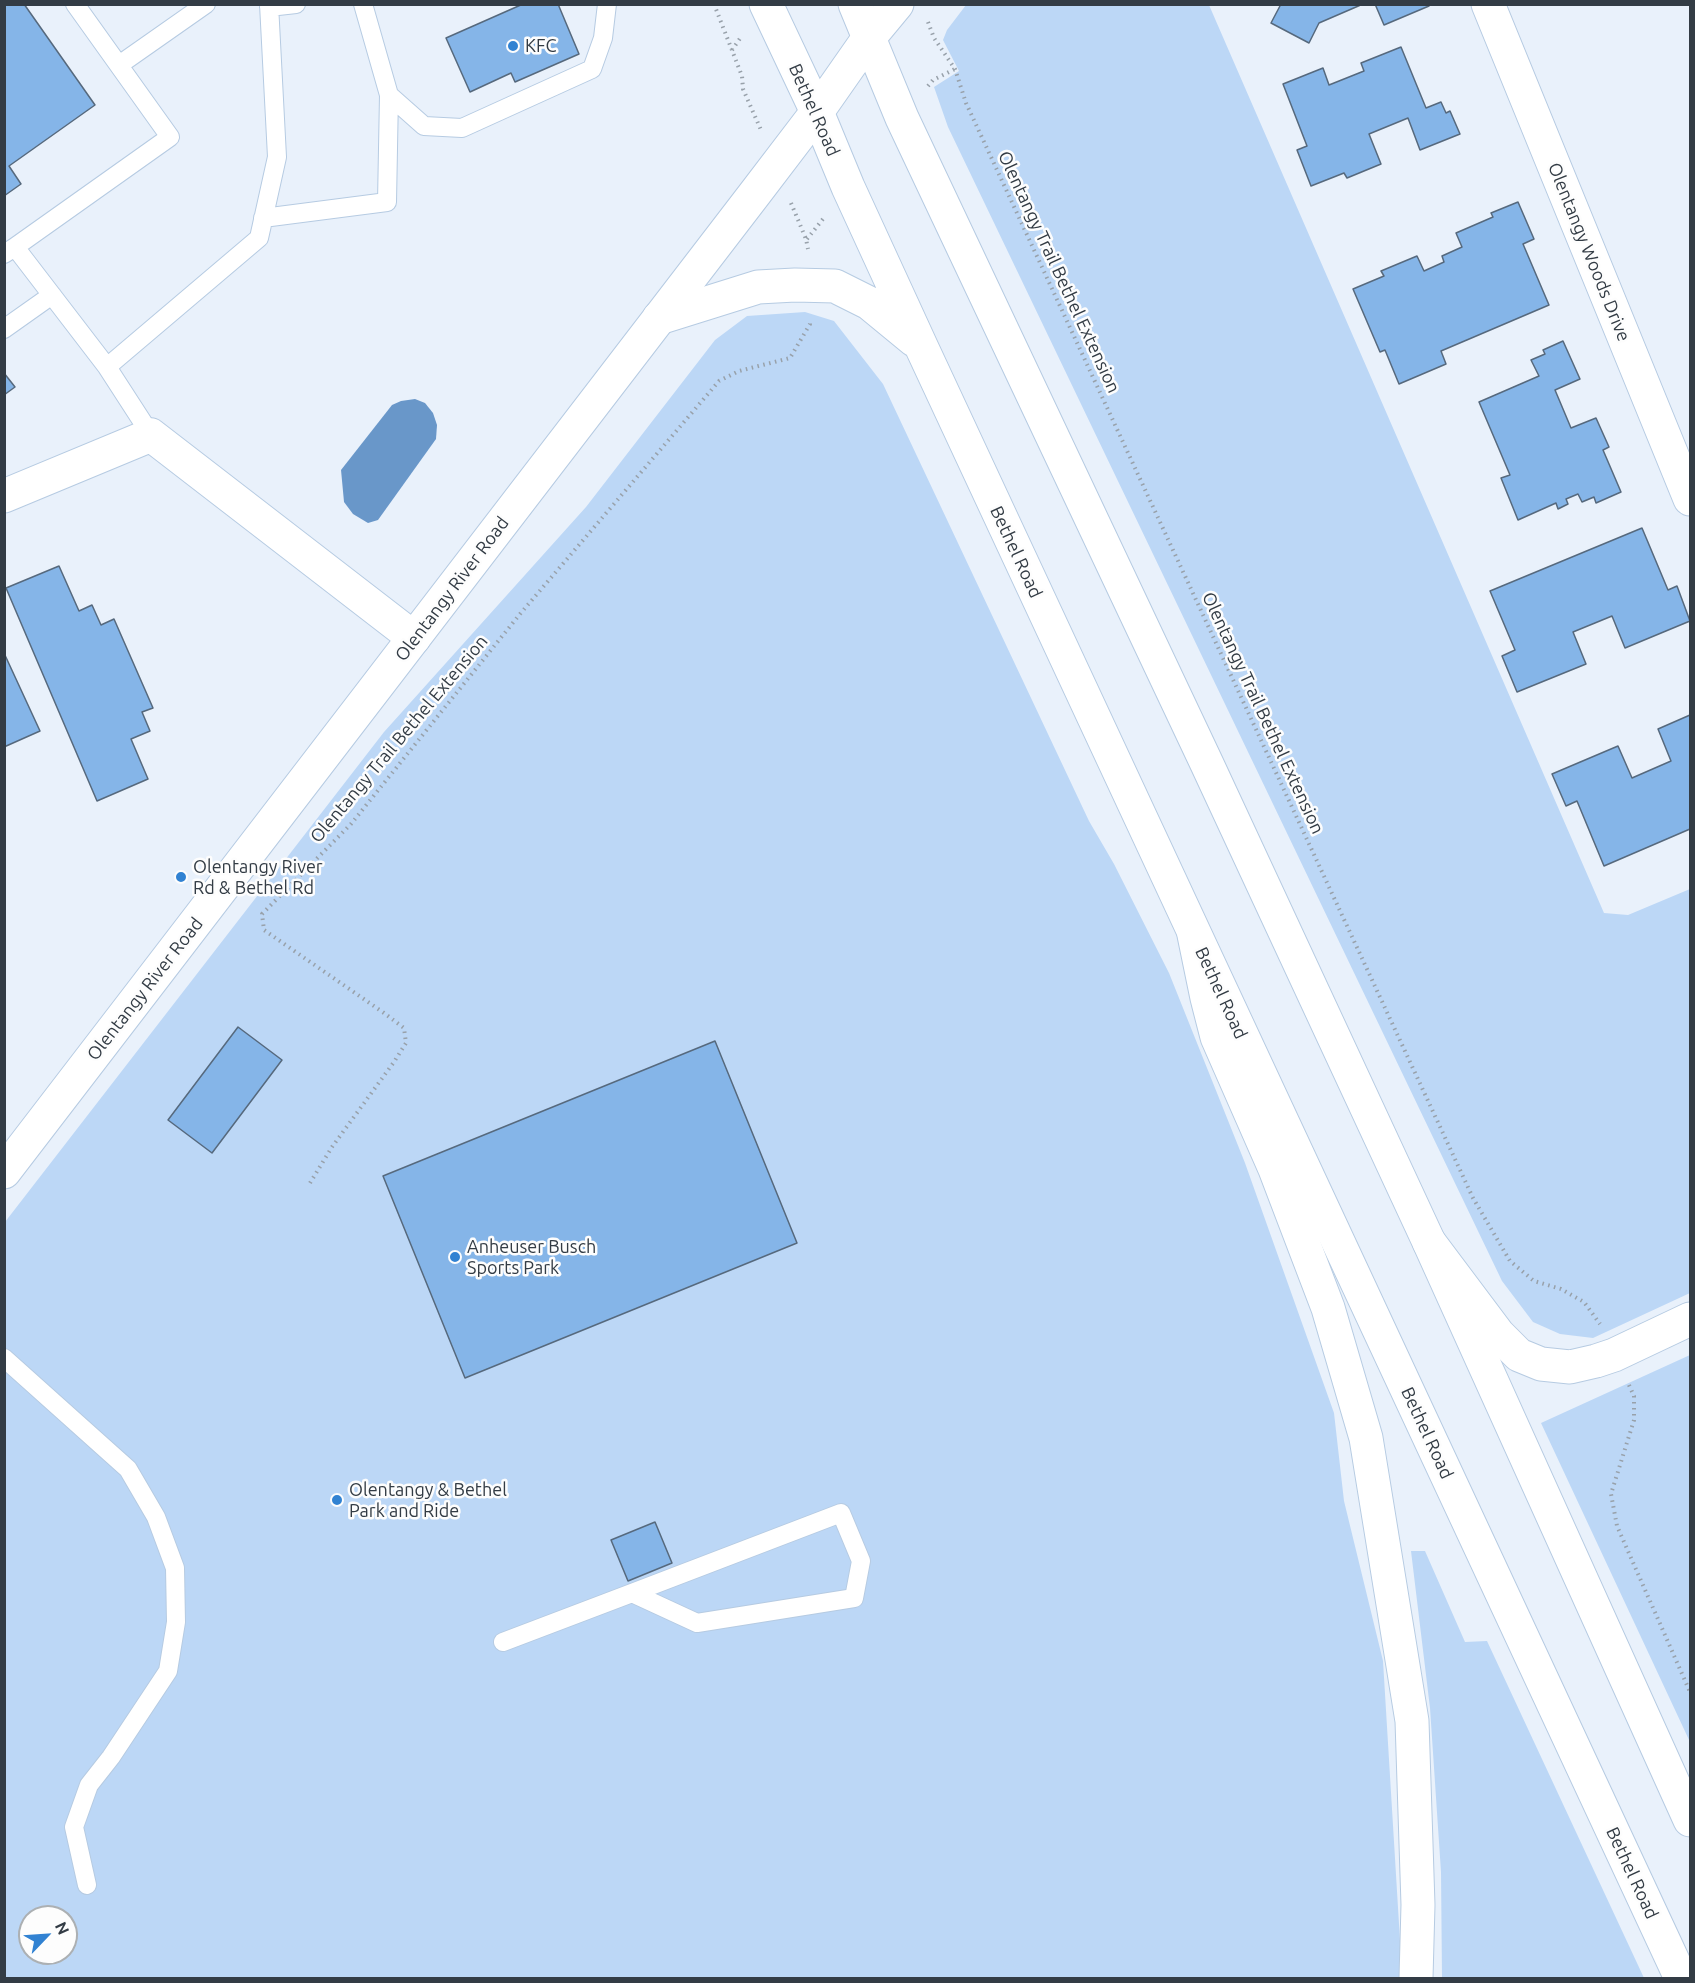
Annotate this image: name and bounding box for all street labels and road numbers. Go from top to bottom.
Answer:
street label: Bethel Road [784,60,844,160]
street label: Olentangy Trail Bethel Extension [993,148,1125,396]
street label: Olentangy Woods Drive [1543,159,1635,345]
street label: Bethel Road [985,503,1047,601]
street label: Olentangy River Road [391,513,513,665]
street label: Olentangy Trail Bethel Extension [1197,589,1329,837]
street label: Olentangy Trail Bethel Extension [306,631,492,847]
street label: Olentangy River Road [83,913,207,1065]
street label: Bethel Road [1190,944,1252,1042]
street label: Bethel Road [1396,1384,1458,1482]
street label: Bethel Road [1601,1824,1663,1922]

